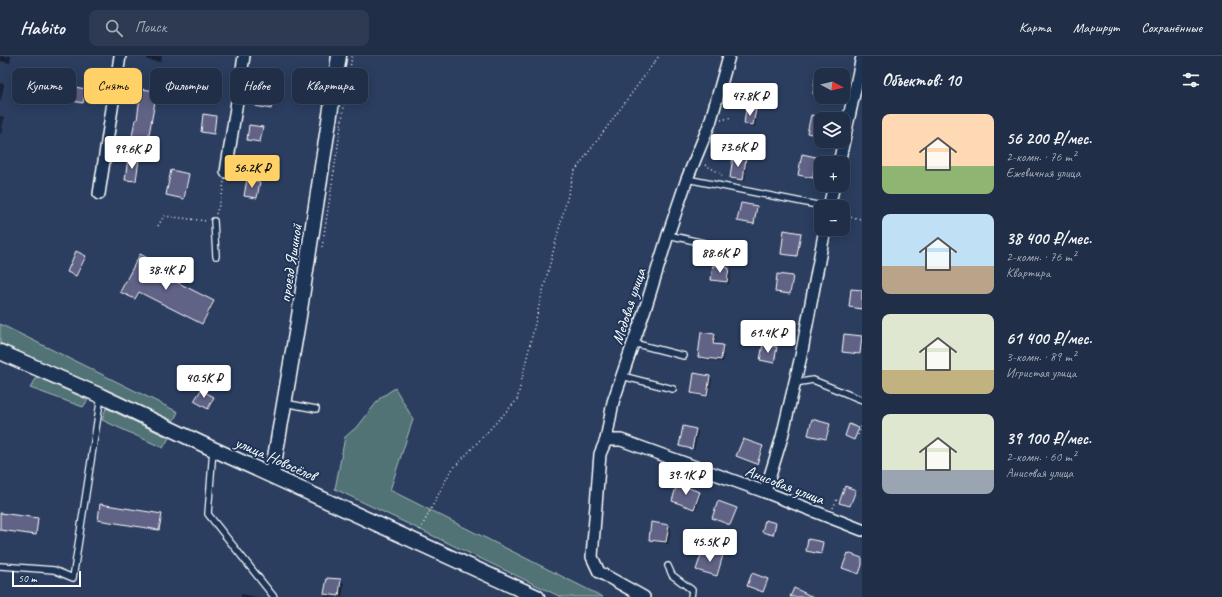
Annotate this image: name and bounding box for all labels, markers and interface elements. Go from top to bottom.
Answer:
search box [89,10,369,46]
text: Habito [20,16,65,40]
icon: search [103,17,125,39]
text: Поиск [135,18,166,37]
text: Карта [1019,19,1051,36]
text: Маршрут [1073,19,1119,36]
text: Сохранённые [1141,19,1202,36]
chip: Купить [12,68,76,104]
chip: Снять [84,68,142,104]
chip: Фильтры [150,68,222,104]
chip: Новое [230,68,284,104]
chip: Квартира [292,68,368,104]
north arrow [814,68,850,104]
map controls [814,68,850,236]
icon: filters [1180,69,1202,91]
text: Объектов: 10 [882,70,961,91]
pin: 47.8K ₽ [713,83,787,117]
text: 47.8K ₽ [732,88,768,104]
button: layers [814,112,850,148]
text: 56 200 ₽/мес. [1006,128,1092,149]
icon: home [914,130,962,178]
pin: 73.6K ₽ [701,134,775,168]
pin: 99.6K ₽ [95,136,169,170]
text: 73.6K ₽ [720,139,756,155]
text: 99.6K ₽ [114,141,150,157]
text: 2-комн. · 76 m² [1006,149,1076,165]
pin: 56.2K ₽ [215,155,289,189]
button: + [814,156,850,192]
text: 56.2K ₽ [234,160,270,176]
text: Ежевичная улица [1006,165,1080,181]
button: − [814,200,850,236]
street label: проезд Яшиной [275,221,307,304]
text: 38 400 ₽/мес. [1006,228,1092,249]
icon: home [914,230,962,278]
pin: 88.6K ₽ [683,240,757,274]
text: 88.6K ₽ [702,245,738,261]
text: 2-комн. · 76 m² [1006,249,1076,265]
pin: 38.4K ₽ [129,257,203,291]
text: 38.4K ₽ [148,262,184,278]
street label: Медовая улица [607,265,651,347]
text: Квартира [1006,265,1050,281]
pin: 61.4K ₽ [731,320,805,354]
text: 61.4K ₽ [750,325,786,341]
text: 61 400 ₽/мес. [1006,328,1092,349]
icon: home [914,330,962,378]
text: 3-комн. · 89 m² [1006,349,1076,365]
pin: 40.5K ₽ [167,365,241,399]
text: Игристая улица [1006,365,1076,381]
text: 40.5K ₽ [186,370,222,386]
text: 39 100 ₽/мес. [1006,428,1091,449]
icon: home [914,430,962,478]
street label: улица Новосёлов [231,432,322,487]
text: 2-комн. · 60 m² [1006,449,1076,465]
street label: Анисовая улица [742,461,828,509]
pin: 39.1K ₽ [649,462,723,496]
text: Анисовая улица [1006,465,1073,481]
text: 39.1K ₽ [668,467,704,483]
pin: 45.5K ₽ [673,529,747,563]
text: 45.5K ₽ [692,534,728,550]
scale bar [12,569,81,588]
text: 50 m [18,571,37,585]

